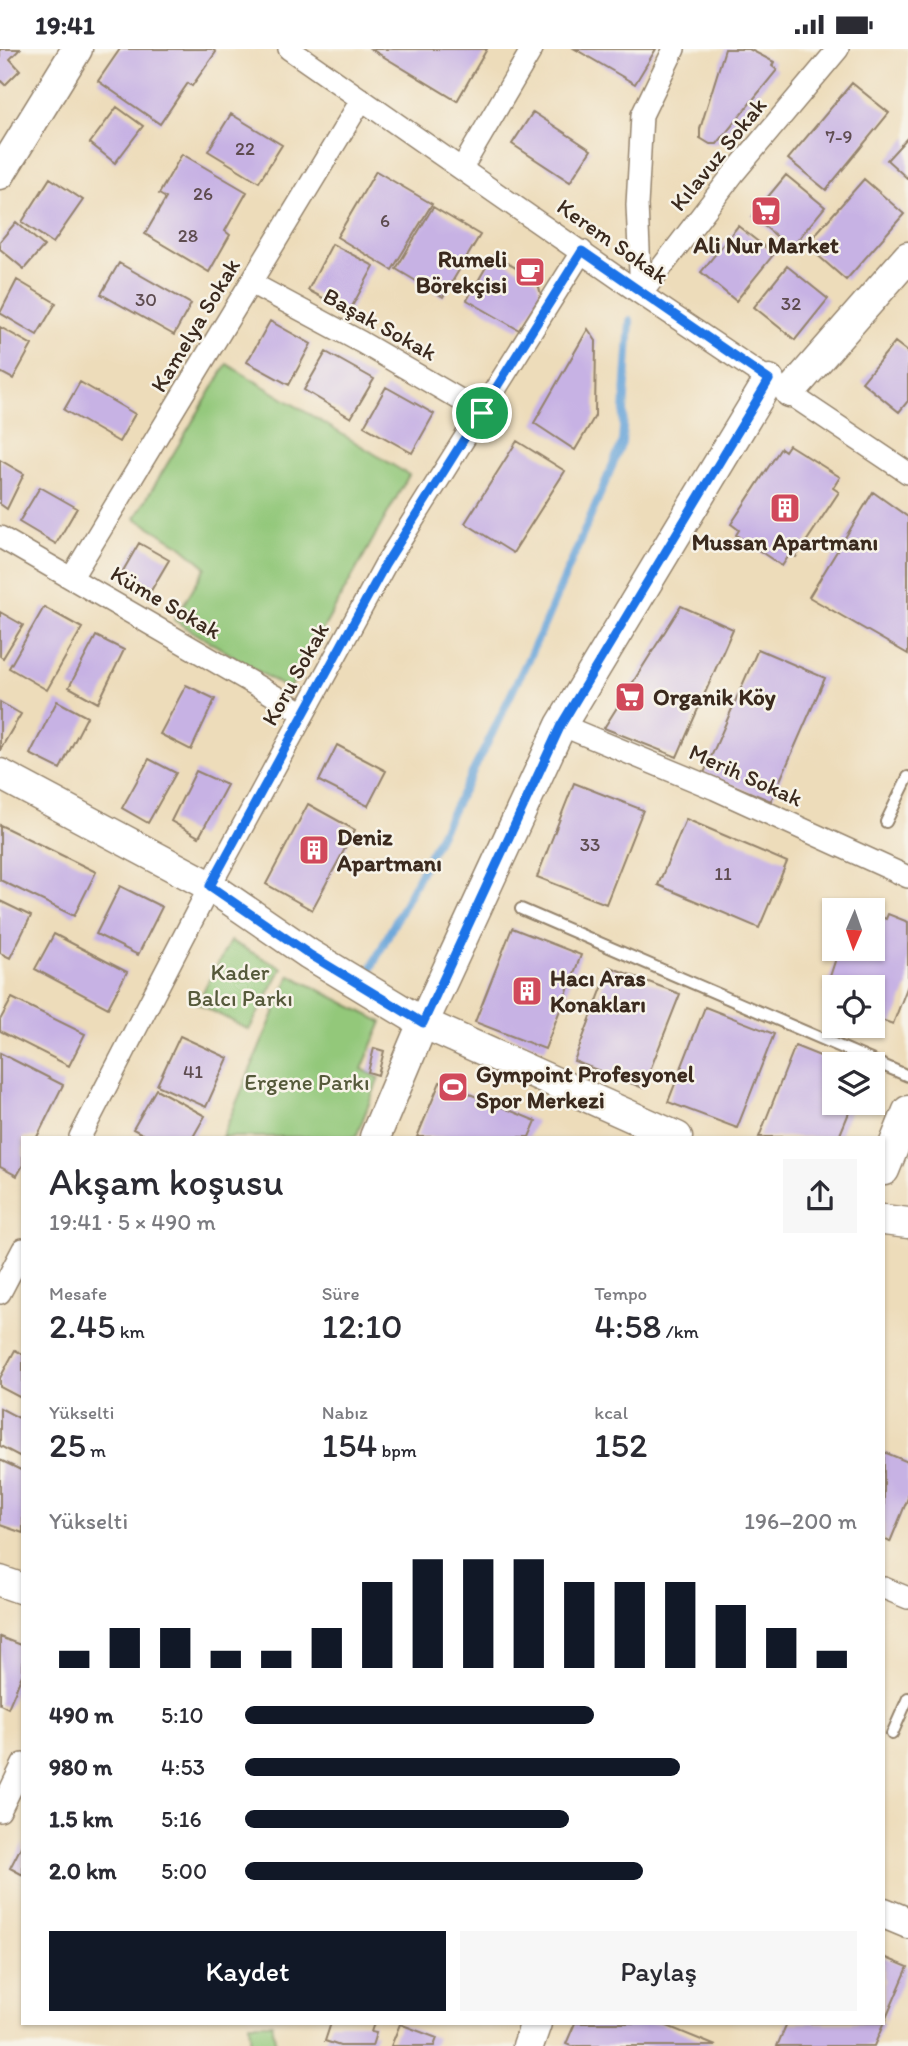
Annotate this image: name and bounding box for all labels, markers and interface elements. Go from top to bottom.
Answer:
text: 19:41 [35,9,95,41]
street label: Kılavuz Sokak [664,91,773,216]
house number: 7-9 [826,125,852,148]
house number: 22 [235,137,255,160]
house number: 26 [193,182,213,205]
street label: Kerem Sokak [552,192,674,290]
supermarket icon: Ali Nur Market [749,194,783,228]
house number: 6 [380,209,390,232]
house number: 28 [178,224,198,247]
place label: Ali Nur Market [692,231,839,259]
place label: Rumeli Börekçisi [416,245,507,299]
street label: Kamelya Sokak [144,253,246,397]
cafe icon: Rumeli Börekçisi [513,255,547,289]
street label: Başak Sokak [318,281,442,367]
house number: 30 [135,288,157,311]
house number: 32 [781,292,801,315]
pin [452,383,512,443]
icon: arrive [463,394,501,432]
building icon: Mussan Apartmanı [768,491,802,525]
place label: Mussan Apartmanı [692,528,878,556]
street label: Küme Sokak [106,559,226,645]
street label: Koru Sokak [255,618,335,730]
supermarket icon: Organik Köy [613,680,647,714]
place label: Organik Köy [653,683,776,711]
street label: Merih Sokak [685,738,807,813]
place label: Deniz Apartmanı [336,823,442,877]
building icon: Deniz Apartmanı [297,833,331,867]
house number: 33 [580,833,600,856]
house number: 11 [714,862,732,885]
north arrow [822,898,886,961]
map controls [822,898,885,1115]
park label: Kader Balcı Parkı [187,958,293,1012]
place label: Hacı Aras Konakları [550,964,646,1018]
building icon: Hacı Aras Konakları [510,974,544,1008]
button: locate [822,975,885,1038]
button: layers [822,1052,885,1115]
house number: 41 [183,1060,203,1083]
place label: Gympoint Profesyonel Spor Merkezi [476,1060,695,1114]
park label: Ergene Parkı [244,1068,370,1096]
sports icon: Gympoint Profesyonel Spor Merkezi [436,1070,470,1104]
text: Akşam koşusu [49,1159,284,1205]
button: share [783,1159,857,1233]
text: 19:41 · 5 × 490 m [49,1208,216,1236]
text: Mesafe [49,1282,107,1305]
text: Süre [322,1282,359,1305]
text: Tempo [594,1282,647,1305]
text: 2.45 [49,1305,115,1347]
text: 12:10 [322,1305,403,1347]
text: 4:58 [594,1305,662,1347]
text: km [115,1320,145,1343]
text: /km [662,1320,699,1343]
text: Yükselti [49,1401,114,1424]
text: Nabız [322,1401,368,1424]
text: kcal [594,1401,628,1424]
text: 25 [49,1424,86,1466]
text: 154 [322,1424,377,1466]
text: 152 [594,1424,647,1466]
text: m [86,1439,106,1462]
text: bpm [377,1439,417,1462]
text: Yükselti [49,1507,128,1535]
text: 196–200 m [744,1507,857,1535]
text: 490 m [49,1701,114,1729]
text: 5:10 [161,1701,204,1729]
text: 980 m [49,1753,112,1781]
text: 4:53 [161,1753,205,1781]
text: 1.5 km [49,1805,113,1833]
text: 5:16 [161,1805,202,1833]
text: 2.0 km [49,1857,117,1885]
text: 5:00 [161,1857,207,1885]
button: Kaydet [49,1931,446,2011]
button: Paylaş [460,1931,857,2011]

